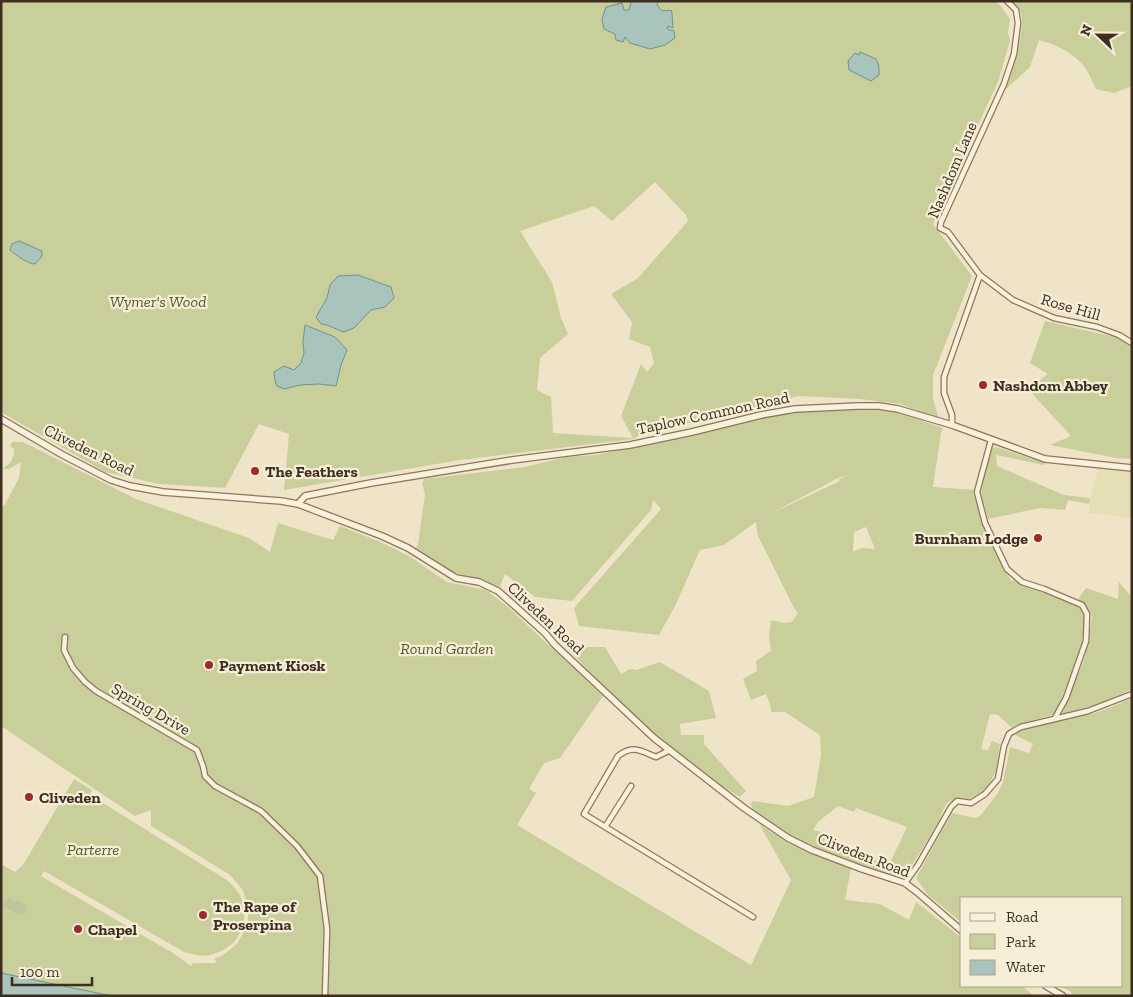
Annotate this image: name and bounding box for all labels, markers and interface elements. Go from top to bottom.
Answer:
north arrow [1073,10,1123,60]
text: N [1077,22,1096,38]
street label: Nashdom Lane [923,119,981,221]
street label: Rose Hill [1039,289,1103,325]
park label: Wymer's Wood [110,292,206,311]
place label: Nashdom Abbey [993,376,1109,395]
marker: Nashdom Abbey [977,379,989,391]
street label: Taplow Common Road [635,388,791,438]
street label: Cliveden Road [41,420,137,480]
place label: The Feathers [265,462,358,481]
marker: The Feathers [249,465,261,477]
place label: Burnham Lodge [915,529,1028,548]
marker: Burnham Lodge [1032,532,1044,544]
street label: Cliveden Road [504,578,588,658]
park label: Round Garden [400,639,494,658]
place label: Payment Kiosk [219,656,326,675]
marker: Payment Kiosk [203,659,215,671]
street label: Spring Drive [108,679,194,739]
place label: Cliveden [39,788,101,807]
marker: Cliveden [23,791,35,803]
street label: Cliveden Road [815,829,913,881]
park label: Parterre [67,840,119,859]
place label: The Rape of Proserpina [213,897,297,934]
legend [960,897,1123,987]
text: Road [1006,908,1039,926]
marker: The Rape of Proserpina [197,909,209,921]
place label: Chapel [88,920,138,939]
marker: Chapel [72,923,84,935]
text: Park [1006,933,1036,951]
scale bar [12,954,92,986]
text: Water [1006,958,1046,976]
text: 100 m [20,963,59,981]

